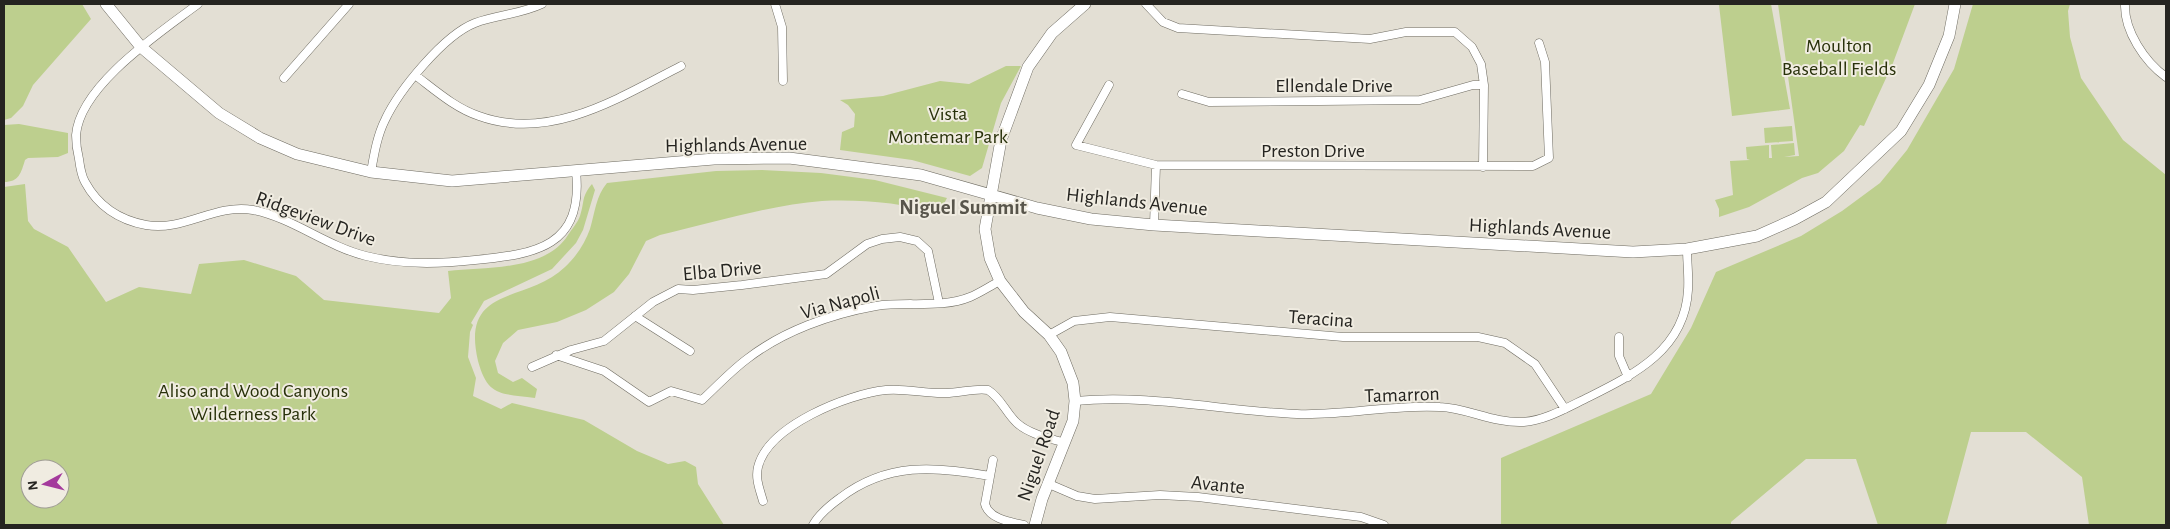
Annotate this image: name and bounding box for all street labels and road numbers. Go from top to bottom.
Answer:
street label: Ellendale Drive [1275,76,1393,96]
street label: Highlands Avenue [665,134,807,156]
street label: Preston Drive [1261,141,1365,161]
street label: Highlands Avenue [1065,185,1209,219]
street label: Ridgeview Drive [253,188,378,250]
street label: Highlands Avenue [1468,215,1612,243]
street label: Elba Drive [682,258,762,284]
street label: Via Napoli [799,283,882,323]
street label: Teracina [1288,307,1354,331]
street label: Tamarron [1364,384,1440,406]
street label: Niguel Road [1014,407,1064,504]
street label: Avante [1190,472,1246,498]

